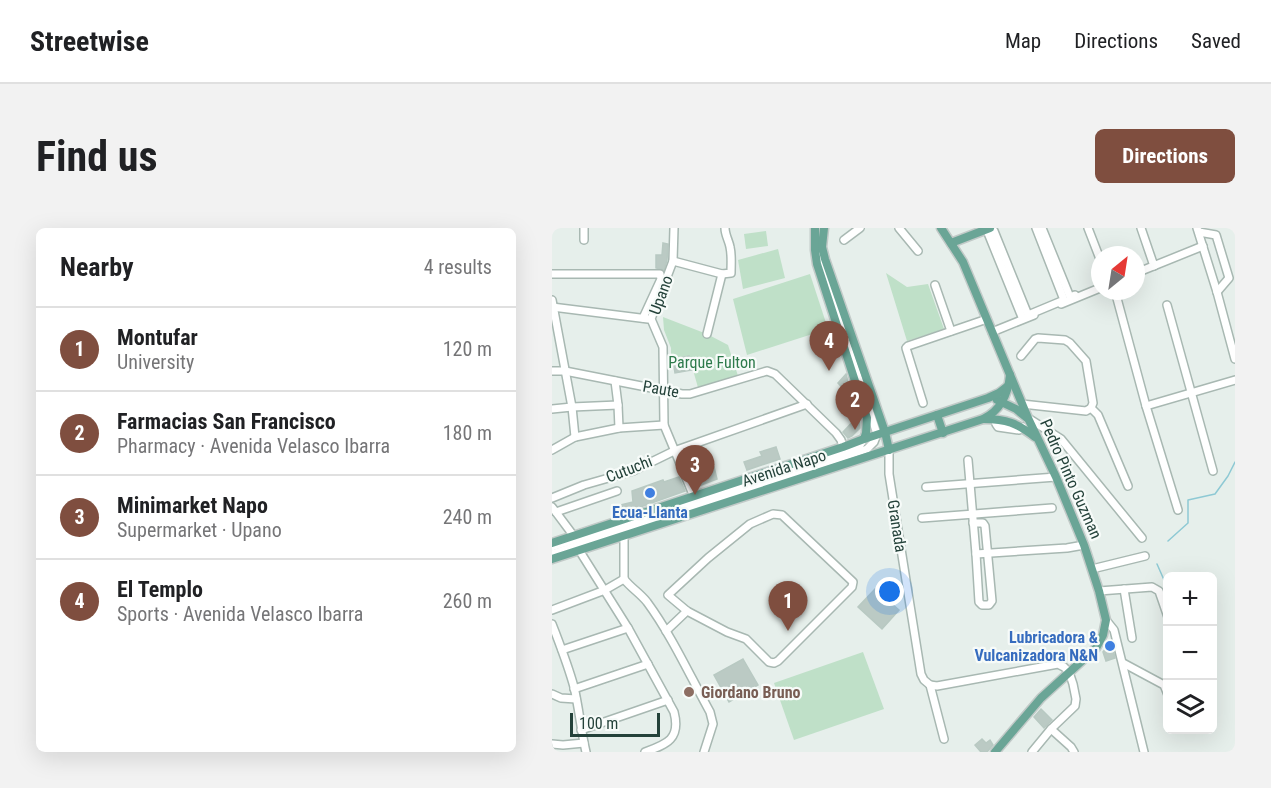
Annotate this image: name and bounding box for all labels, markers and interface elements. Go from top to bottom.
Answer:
text: Streetwise [30,25,149,58]
text: Map [1005,29,1041,53]
text: Directions [1074,29,1158,53]
text: Saved [1191,29,1241,53]
button: Directions [1095,129,1235,183]
text: Find us [36,132,157,181]
north arrow [1091,246,1145,300]
text: Nearby [60,252,134,282]
text: 4 results [424,255,492,279]
street label: Upano [645,273,677,317]
pin: 4 [810,322,848,371]
text: Montufar [117,325,198,350]
text: 1 [74,337,85,361]
text: 120 m [443,337,492,361]
text: University [117,350,194,374]
park label: Parque Fulton [668,353,756,372]
street label: Paute [641,376,681,402]
pin: 2 [836,380,874,430]
text: Farmacias San Francisco [117,409,336,434]
street label: Pedro Pinto Guzman [1036,416,1106,542]
text: 2 [74,421,85,445]
text: 180 m [443,421,492,445]
text: Pharmacy · Avenida Velasco Ibarra [117,434,390,458]
street label: Avenida Napo [740,445,828,491]
pin: 3 [676,446,714,495]
street label: Cutuchi [603,452,655,486]
marker: Ecua-Llanta [643,486,657,500]
text: Minimarket Napo [117,493,268,518]
street label: Granada [883,498,911,554]
place label: Ecua-Llanta [612,503,688,522]
text: 3 [74,505,85,529]
text: 240 m [443,505,492,529]
text: Supermarket · Upano [117,518,282,542]
map controls [1163,572,1217,734]
button: + [1163,572,1217,626]
text: El Templo [117,577,203,602]
your location [875,577,904,606]
pin: 1 [768,582,808,631]
text: 4 [74,589,85,613]
text: 260 m [443,589,492,613]
text: Sports · Avenida Velasco Ibarra [117,602,363,626]
button: − [1163,626,1217,680]
place label: Lubricadora & Vulcanizadora N&N [974,628,1098,665]
marker: Lubricadora & Vulcanizadora N&N [1103,639,1117,653]
button: layers [1163,680,1217,734]
place label: Giordano Bruno [701,683,801,702]
marker: Giordano Bruno [682,685,696,699]
scale bar [570,710,660,738]
text: 100 m [579,714,618,733]

